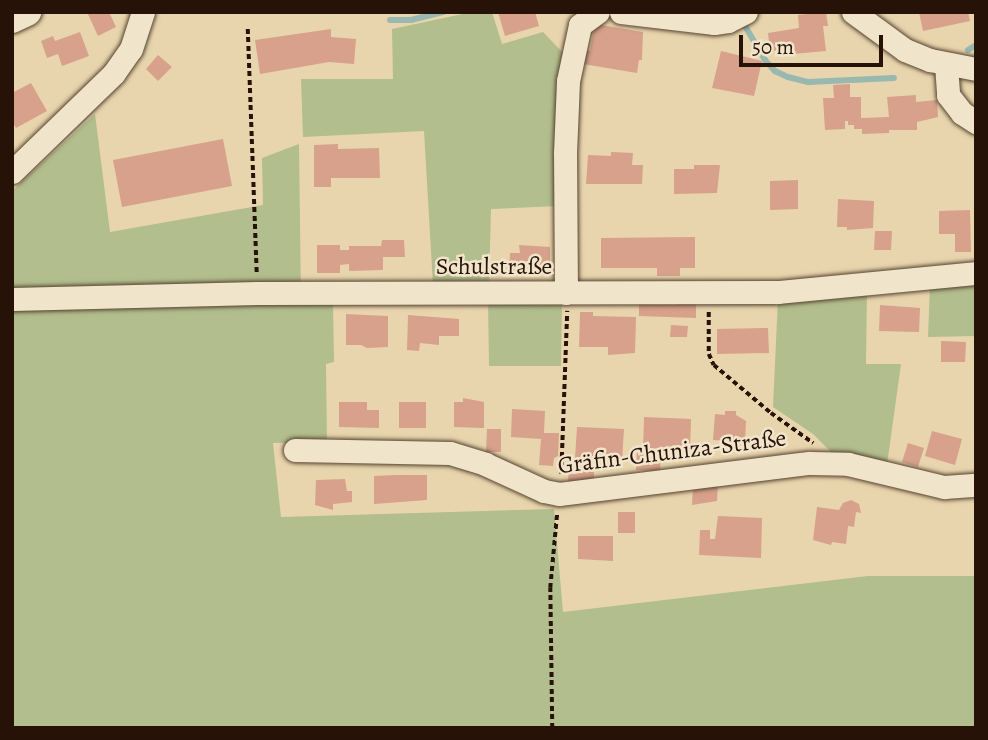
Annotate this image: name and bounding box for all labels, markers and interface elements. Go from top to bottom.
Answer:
scale bar [743,21,886,65]
text: 50 m [752,33,794,61]
street label: Schulstraße [436,253,552,281]
street label: Gräfin-Chuniza-Straße [556,424,788,480]

